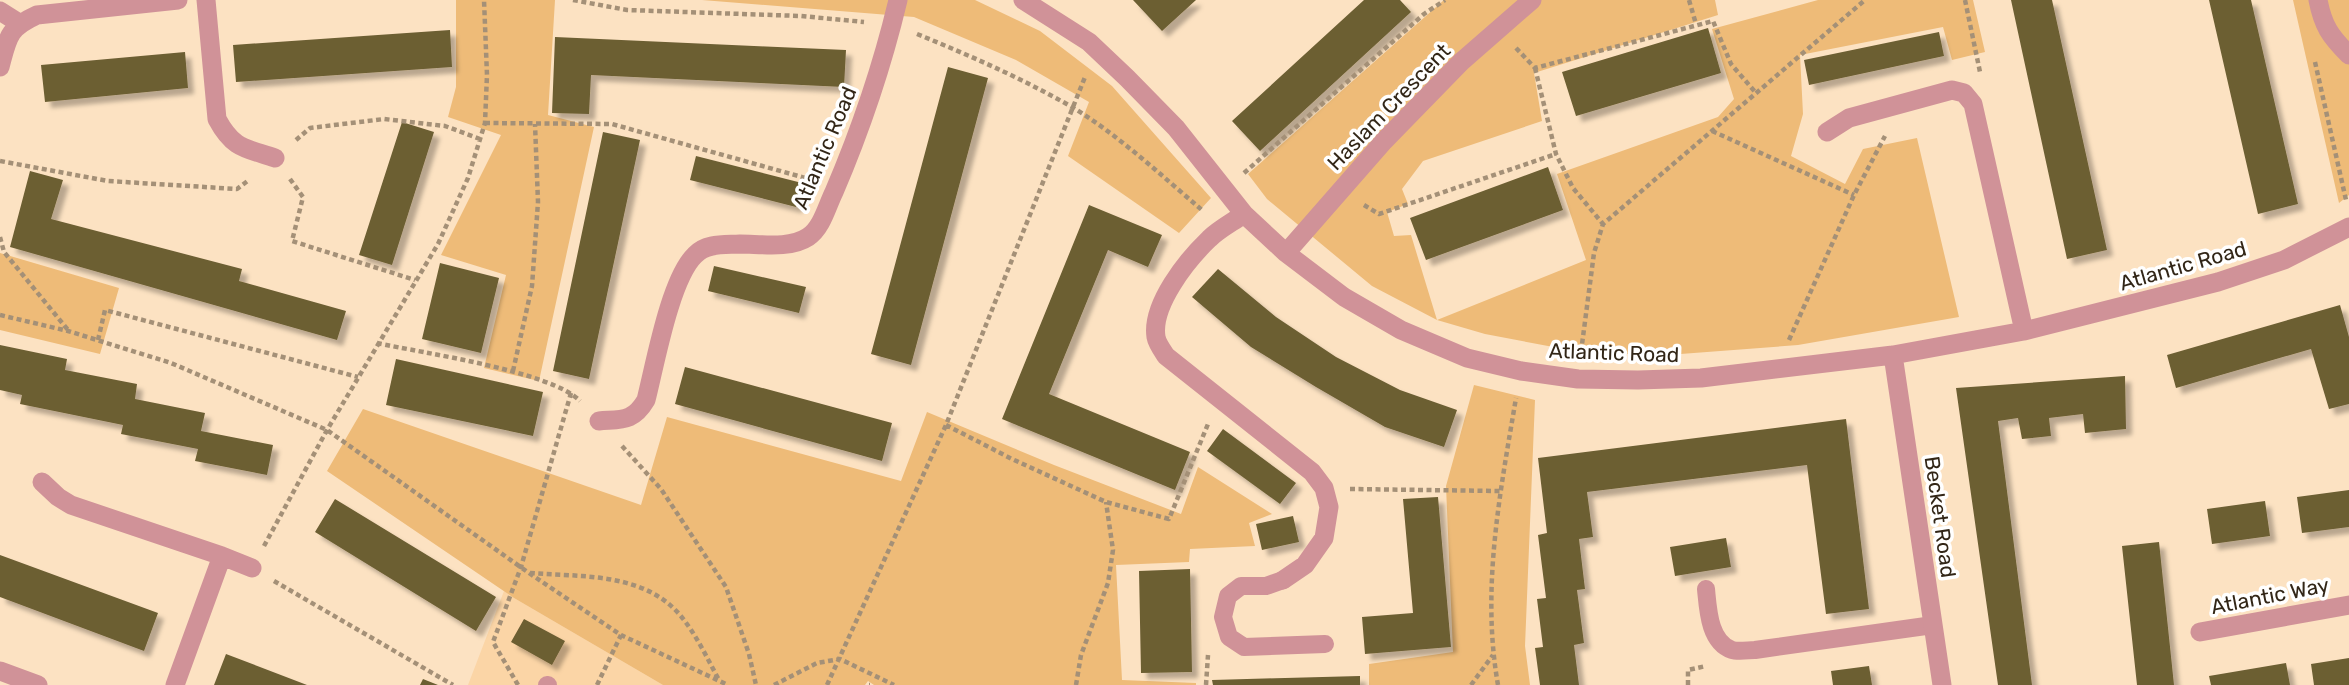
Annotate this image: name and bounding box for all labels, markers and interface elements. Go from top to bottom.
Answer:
street label: Haslam Crescent [1322,38,1455,175]
street label: Atlantic Road [787,83,862,213]
street label: Atlantic Road [2117,235,2249,296]
street label: Atlantic Road [1548,338,1680,367]
street label: Becket Road [1920,455,1961,579]
street label: Atlantic Way [2209,572,2332,619]

